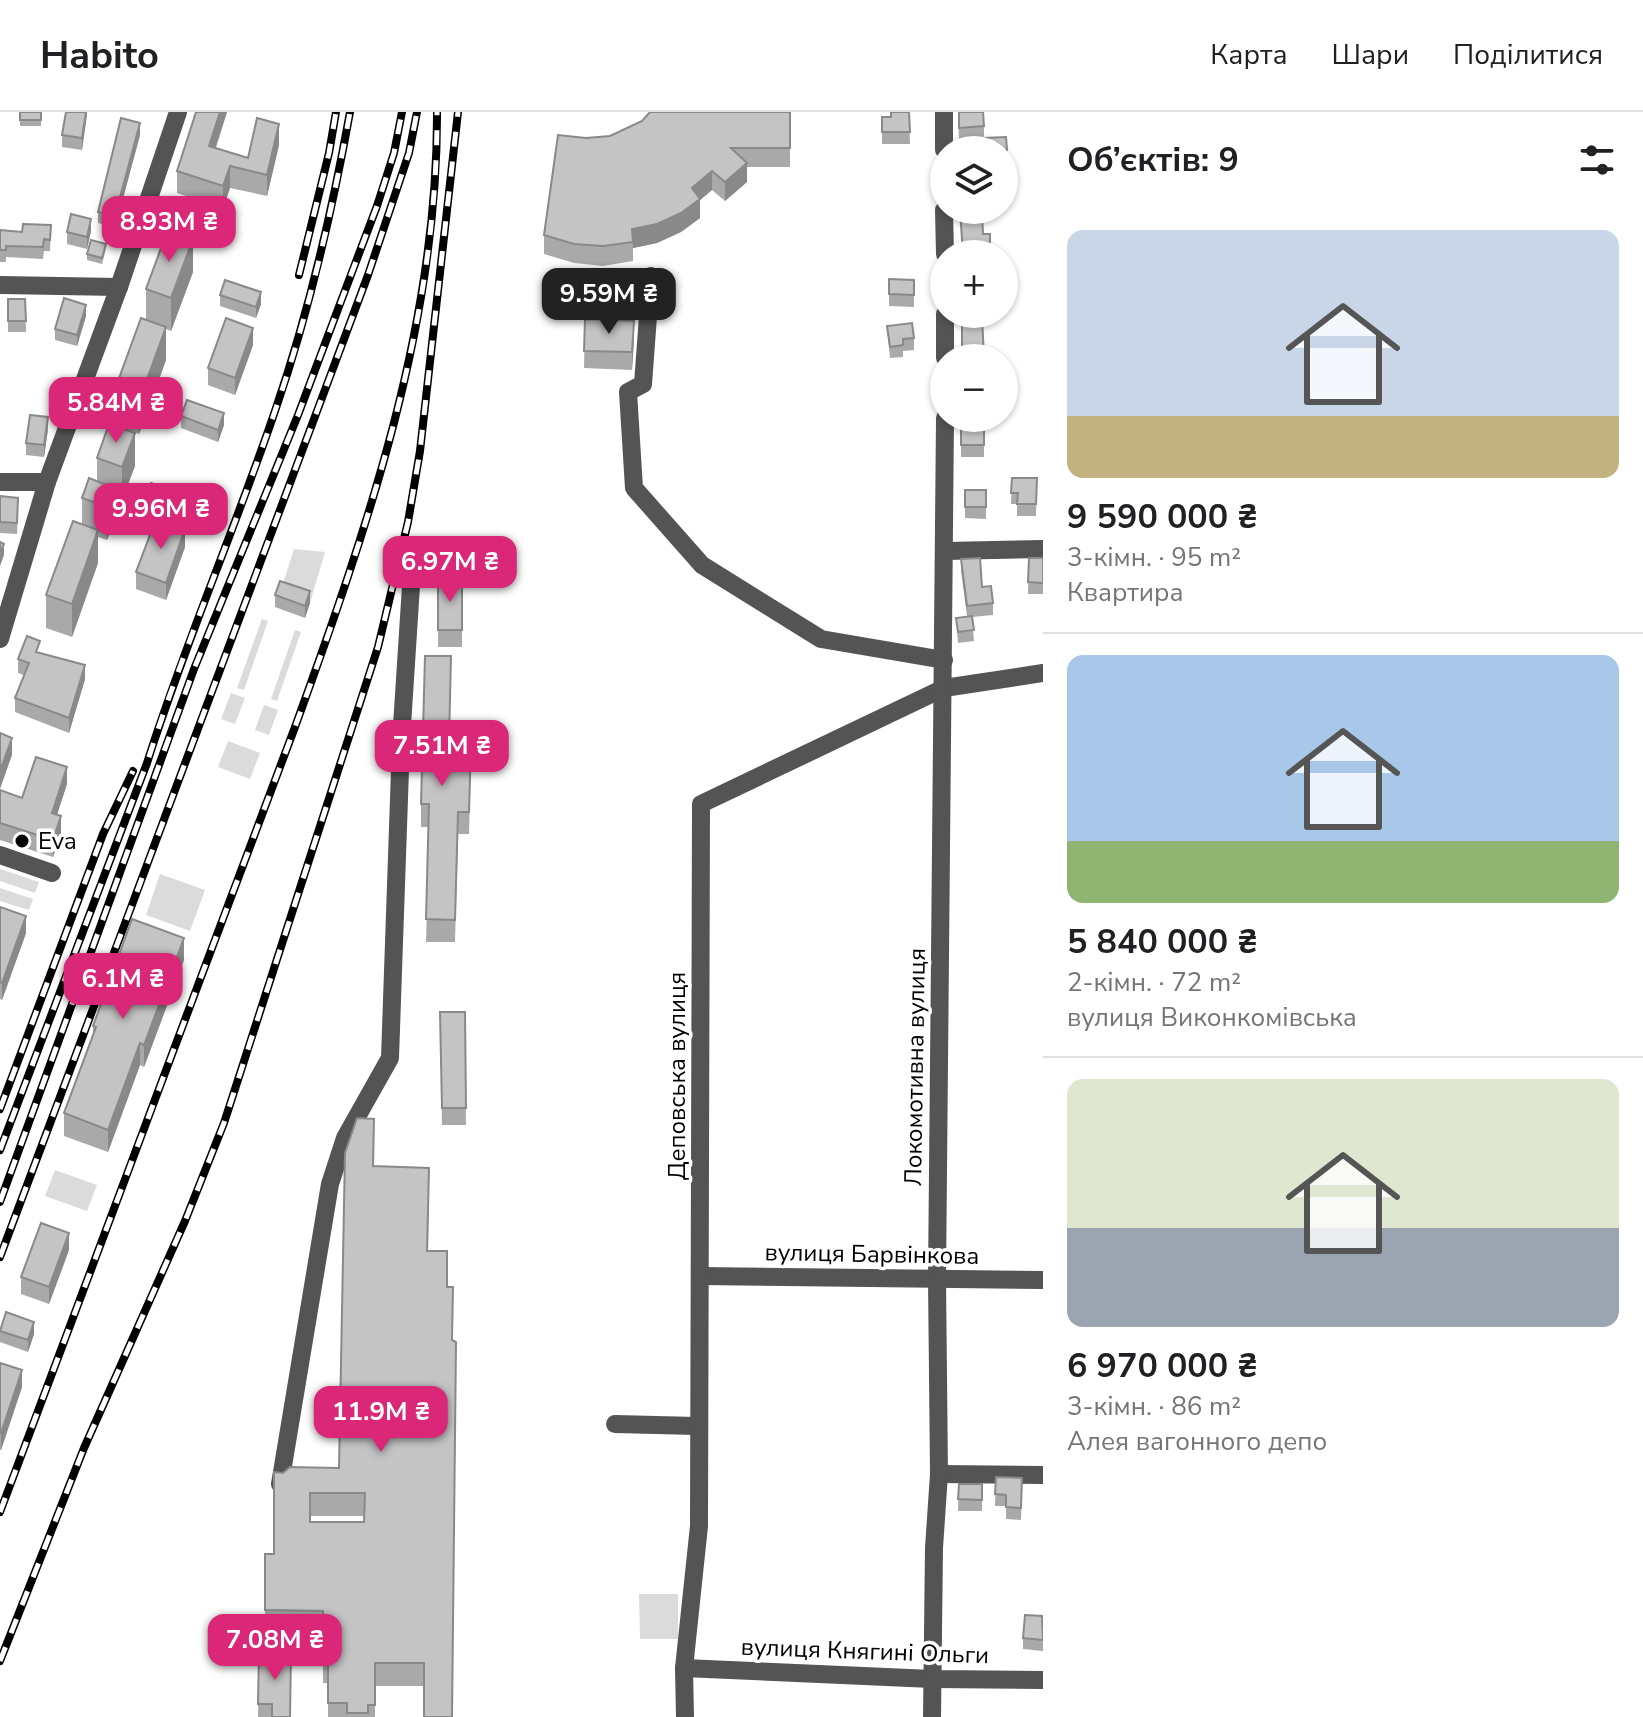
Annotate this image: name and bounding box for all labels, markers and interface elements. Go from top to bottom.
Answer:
text: Habito [40,30,159,81]
text: Карта [1210,36,1288,74]
text: Шари [1332,36,1409,74]
text: Поділитися [1453,36,1603,74]
map controls [930,136,1018,432]
button: layers [930,136,1018,224]
text: Об’єктів: 9 [1067,137,1239,183]
icon: filters [1575,138,1619,182]
pin: 8.93M ₴ [95,196,243,264]
text: 8.93M ₴ [120,204,218,239]
button: + [930,240,1018,328]
pin: 9.59M ₴ [535,268,683,336]
text: 9.59M ₴ [560,276,658,311]
icon: home [1271,282,1415,426]
button: − [930,344,1018,432]
pin: 5.84M ₴ [42,377,190,445]
text: 5.84M ₴ [67,385,165,420]
pin: 9.96M ₴ [87,483,235,551]
text: 9.96M ₴ [112,491,210,526]
text: 9 590 000 ₴ [1067,494,1258,540]
pin: 6.97M ₴ [376,536,524,604]
text: 3-кімн. · 95 m² [1067,540,1241,575]
text: 6.97M ₴ [401,544,499,579]
text: Квартира [1067,575,1183,610]
icon: home [1271,707,1415,851]
pin: 7.51M ₴ [368,720,516,788]
text: 7.51M ₴ [393,728,491,763]
place label: Eva [38,825,77,857]
marker: Eva [13,832,31,850]
text: 5 840 000 ₴ [1067,919,1258,965]
street label: Локомотивна вулиця [897,948,933,1186]
pin: 6.1M ₴ [58,953,188,1021]
text: 6.1M ₴ [82,961,164,996]
text: 2-кімн. · 72 m² [1067,965,1241,1000]
street label: Деповська вулиця [661,972,693,1180]
text: вулиця Виконкомівська [1067,1000,1357,1035]
icon: home [1271,1131,1415,1275]
street label: вулиця Барвінкова [764,1236,980,1272]
text: 6 970 000 ₴ [1067,1343,1258,1389]
pin: 11.9M ₴ [307,1386,455,1454]
text: 3-кімн. · 86 m² [1067,1389,1241,1424]
text: 11.9M ₴ [332,1394,430,1429]
text: Алея вагонного депо [1067,1424,1327,1459]
pin: 7.08M ₴ [201,1614,349,1682]
text: 7.08M ₴ [226,1622,324,1657]
street label: вулиця Княгині Ольги [740,1631,990,1671]

